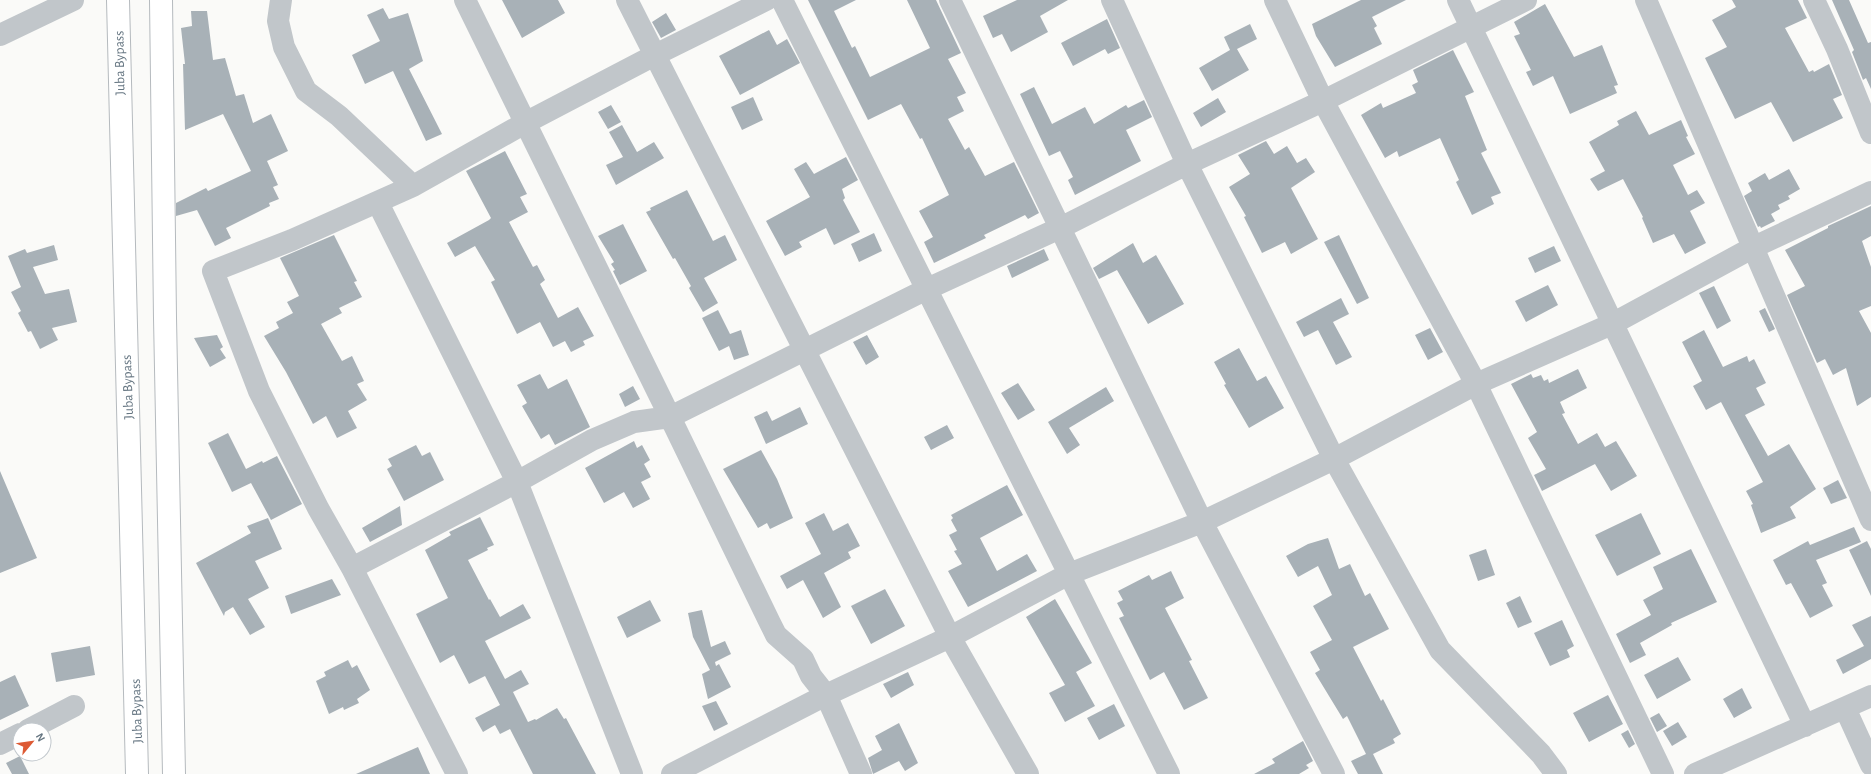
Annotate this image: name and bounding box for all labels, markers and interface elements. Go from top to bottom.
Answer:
street label: Juba Bypass [112,30,128,95]
street label: Juba Bypass [120,354,136,420]
street label: Juba Bypass [129,678,145,744]
north arrow [12,722,52,762]
text: N [34,731,47,743]

